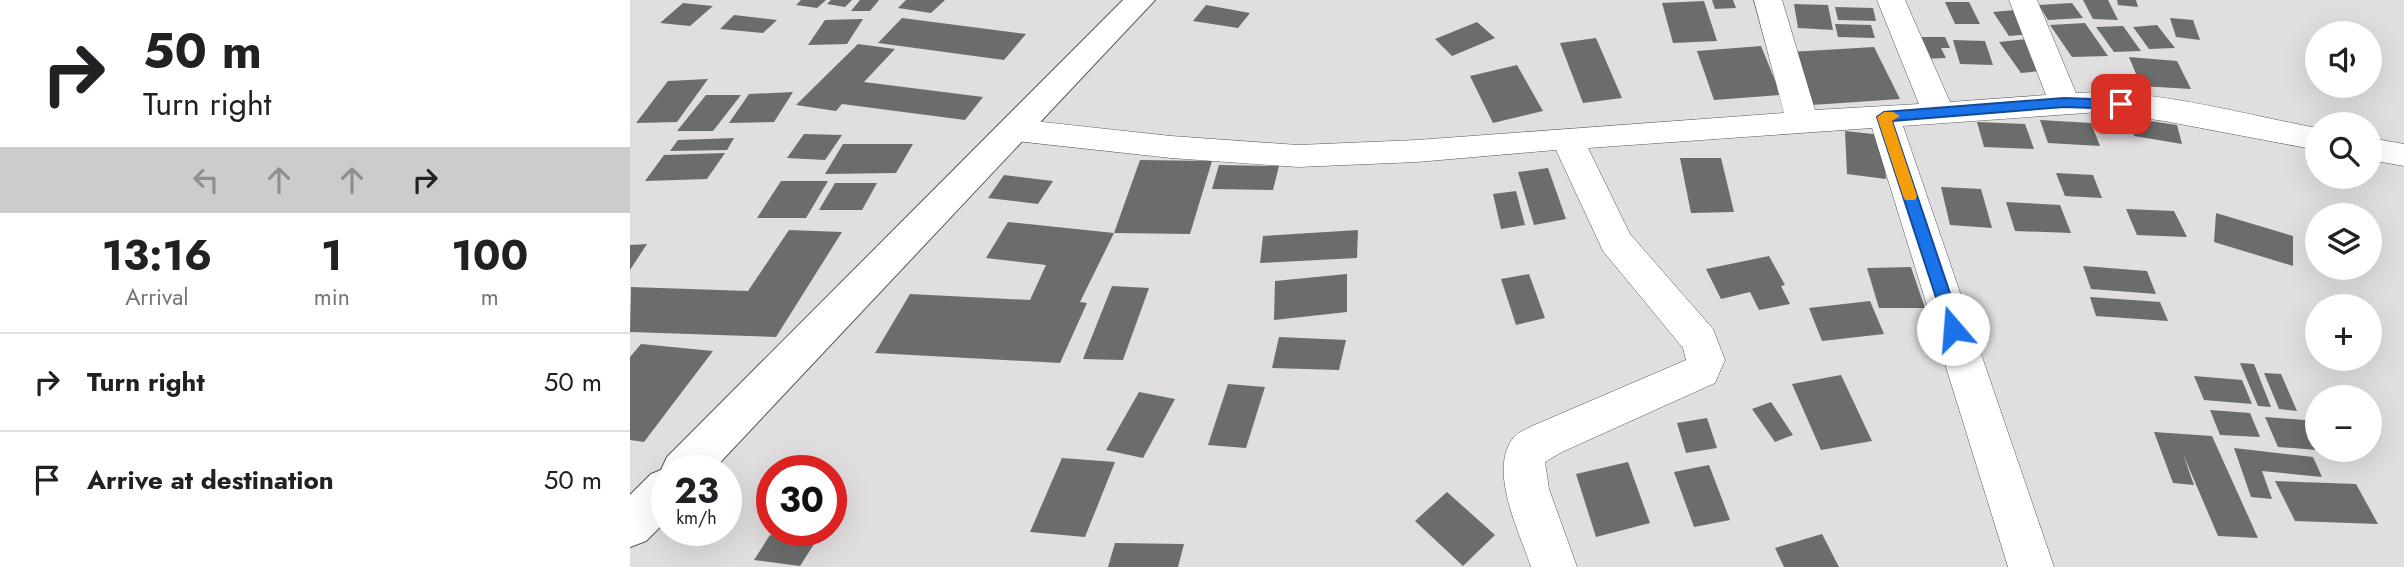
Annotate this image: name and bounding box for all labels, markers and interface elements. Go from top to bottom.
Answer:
text: 50 m [143,16,262,86]
map controls [2305,21,2382,462]
button: sound [2305,21,2382,98]
icon: right [28,28,119,119]
pin [2091,74,2151,134]
text: Turn right [143,81,272,127]
icon: arrive [2102,85,2140,123]
button: search [2305,112,2382,189]
icon: left [187,161,225,199]
icon: ahead [260,161,298,199]
icon: ahead [333,161,371,199]
icon: right [406,161,444,199]
button: layers [2305,203,2382,280]
text: 13:16 [102,225,212,286]
text: 1 [321,225,342,286]
text: 100 [451,225,528,286]
text: Arrival [125,280,189,314]
text: min [314,280,350,314]
text: m [481,280,499,314]
position arrow [1916,292,1990,366]
button: + [2305,294,2382,371]
icon: right [28,363,66,401]
text: Turn right [87,363,205,401]
text: 50 m [544,363,602,401]
button: − [2305,385,2382,462]
speed limit sign: 30 [756,455,847,546]
icon: arrive [28,461,66,499]
text: Arrive at destination [87,461,334,499]
text: 50 m [544,461,602,499]
text: 23 [674,466,719,516]
text: km/h [676,505,717,531]

